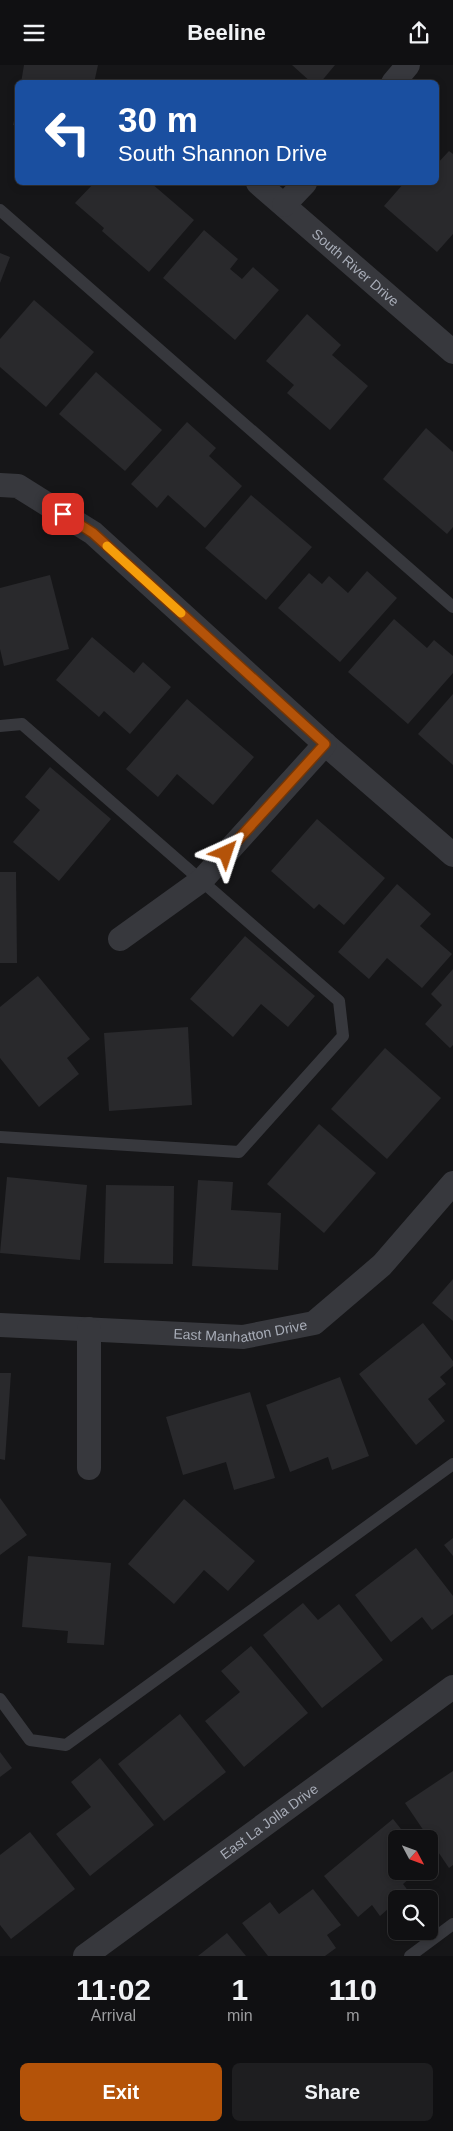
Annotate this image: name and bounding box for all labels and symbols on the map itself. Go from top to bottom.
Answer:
street label: South River Drive [309,225,402,310]
pin [42,493,84,535]
position arrow [199,826,251,878]
street label: East Manhatton Drive [173,1317,309,1345]
street label: East La Jolla Drive [217,1780,321,1862]
north arrow [388,1830,438,1880]

